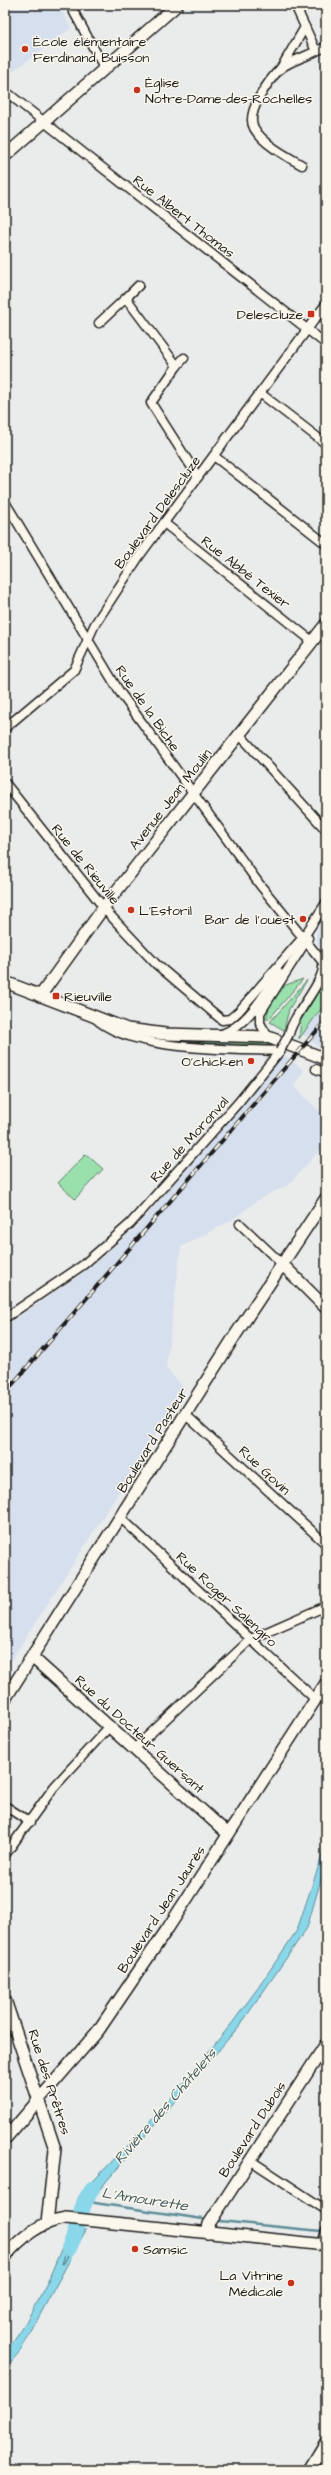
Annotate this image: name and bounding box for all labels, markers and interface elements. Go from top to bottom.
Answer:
place label: École élémentaire Ferdinand Buisson [33,32,149,68]
marker: École élémentaire Ferdinand Buisson [20,44,30,54]
place label: Église Notre-Dame-des-Rochelles [145,73,312,109]
marker: Église Notre-Dame-des-Rochelles [132,85,142,95]
street label: Rue Albert Thomas [128,171,239,263]
place label: Delescluze [237,305,303,325]
marker: Delescluze [306,309,316,319]
street label: Boulevard Delescluze [110,451,206,573]
street label: Rue Abbé Texier [196,532,294,614]
street label: Rue de la Biche [110,661,185,756]
street label: Avenue Jean Moulin [125,745,217,855]
street label: Rue de Rieuville [46,820,124,910]
place label: L'Estoril [139,901,192,921]
marker: L'Estoril [126,905,136,915]
place label: Bar de l'ouest [205,910,295,930]
marker: Bar de l'ouest [298,914,308,924]
place label: Rieuville [64,987,113,1007]
marker: Rieuville [51,991,61,1001]
place label: O'chicken [181,1052,243,1072]
marker: O'chicken [246,1056,256,1066]
street label: Rue de Moronval [146,1092,234,1187]
street label: Boulevard Pasteur [112,1384,193,1497]
street label: Rue Govin [234,1442,295,1500]
street label: Rue Roger Salengro [171,1547,281,1652]
street label: Rue du Docteur Guersant [70,1671,209,1799]
street label: Boulevard Jean Jaurès [113,1842,211,1977]
street label: Rue des Prêtres [23,2027,76,2138]
water label: Rivière des Châtelets [109,2043,222,2169]
street label: Boulevard Dubois [214,2078,291,2181]
water label: L'Amourette [100,2182,190,2217]
place label: Samsic [143,2240,188,2260]
marker: Samsic [130,2244,140,2254]
place label: La Vitrine Médicale [220,2266,283,2302]
marker: La Vitrine Médicale [286,2278,296,2288]

